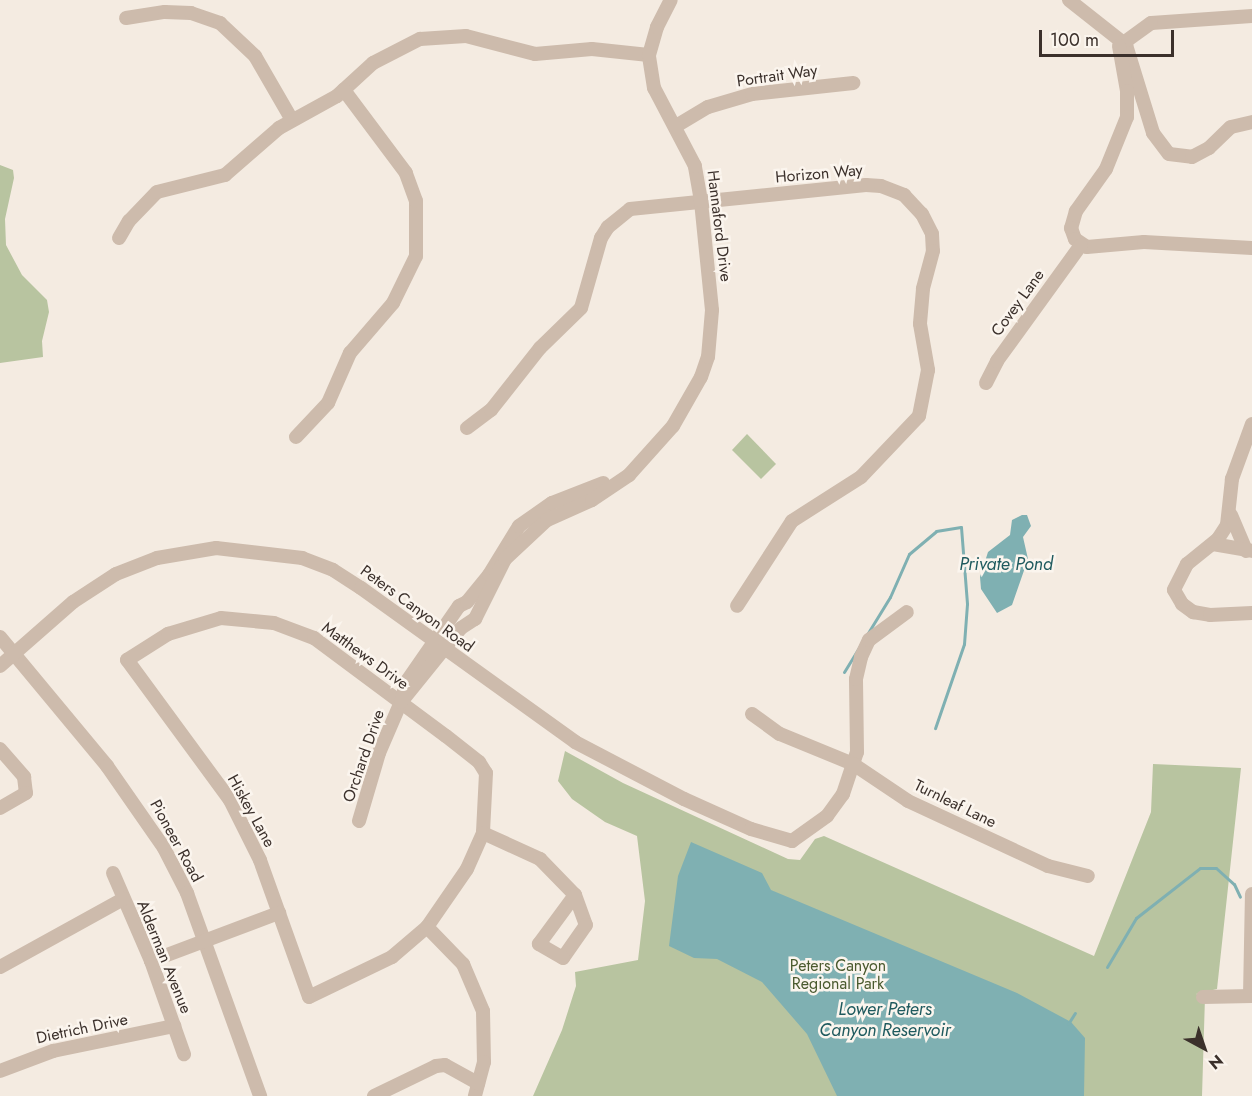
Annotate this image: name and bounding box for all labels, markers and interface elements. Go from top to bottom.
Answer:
scale bar [1042,18,1177,56]
text: 100 m [1050,27,1099,53]
street label: Portrait Way [735,61,819,91]
street label: Horizon Way [774,161,864,187]
street label: Hannaford Drive [703,169,735,283]
street label: Covey Lane [987,266,1049,340]
water label: Private Pond [959,553,1053,575]
street label: Peters Canyon Road [357,561,477,657]
street label: Matthews Drive [318,618,412,694]
street label: Orchard Drive [339,707,389,805]
street label: Hiskey Lane [223,771,279,851]
street label: Turnleaf Lane [911,776,999,832]
street label: Pioneer Road [145,796,207,886]
street label: Alderman Avenue [133,898,195,1016]
park label: Peters Canyon Regional Park [790,956,886,994]
water label: Lower Peters Canyon Reservoir [819,999,951,1042]
street label: Dietrich Drive [34,1010,130,1048]
north arrow [1174,1018,1234,1078]
text: N [1204,1049,1228,1075]

